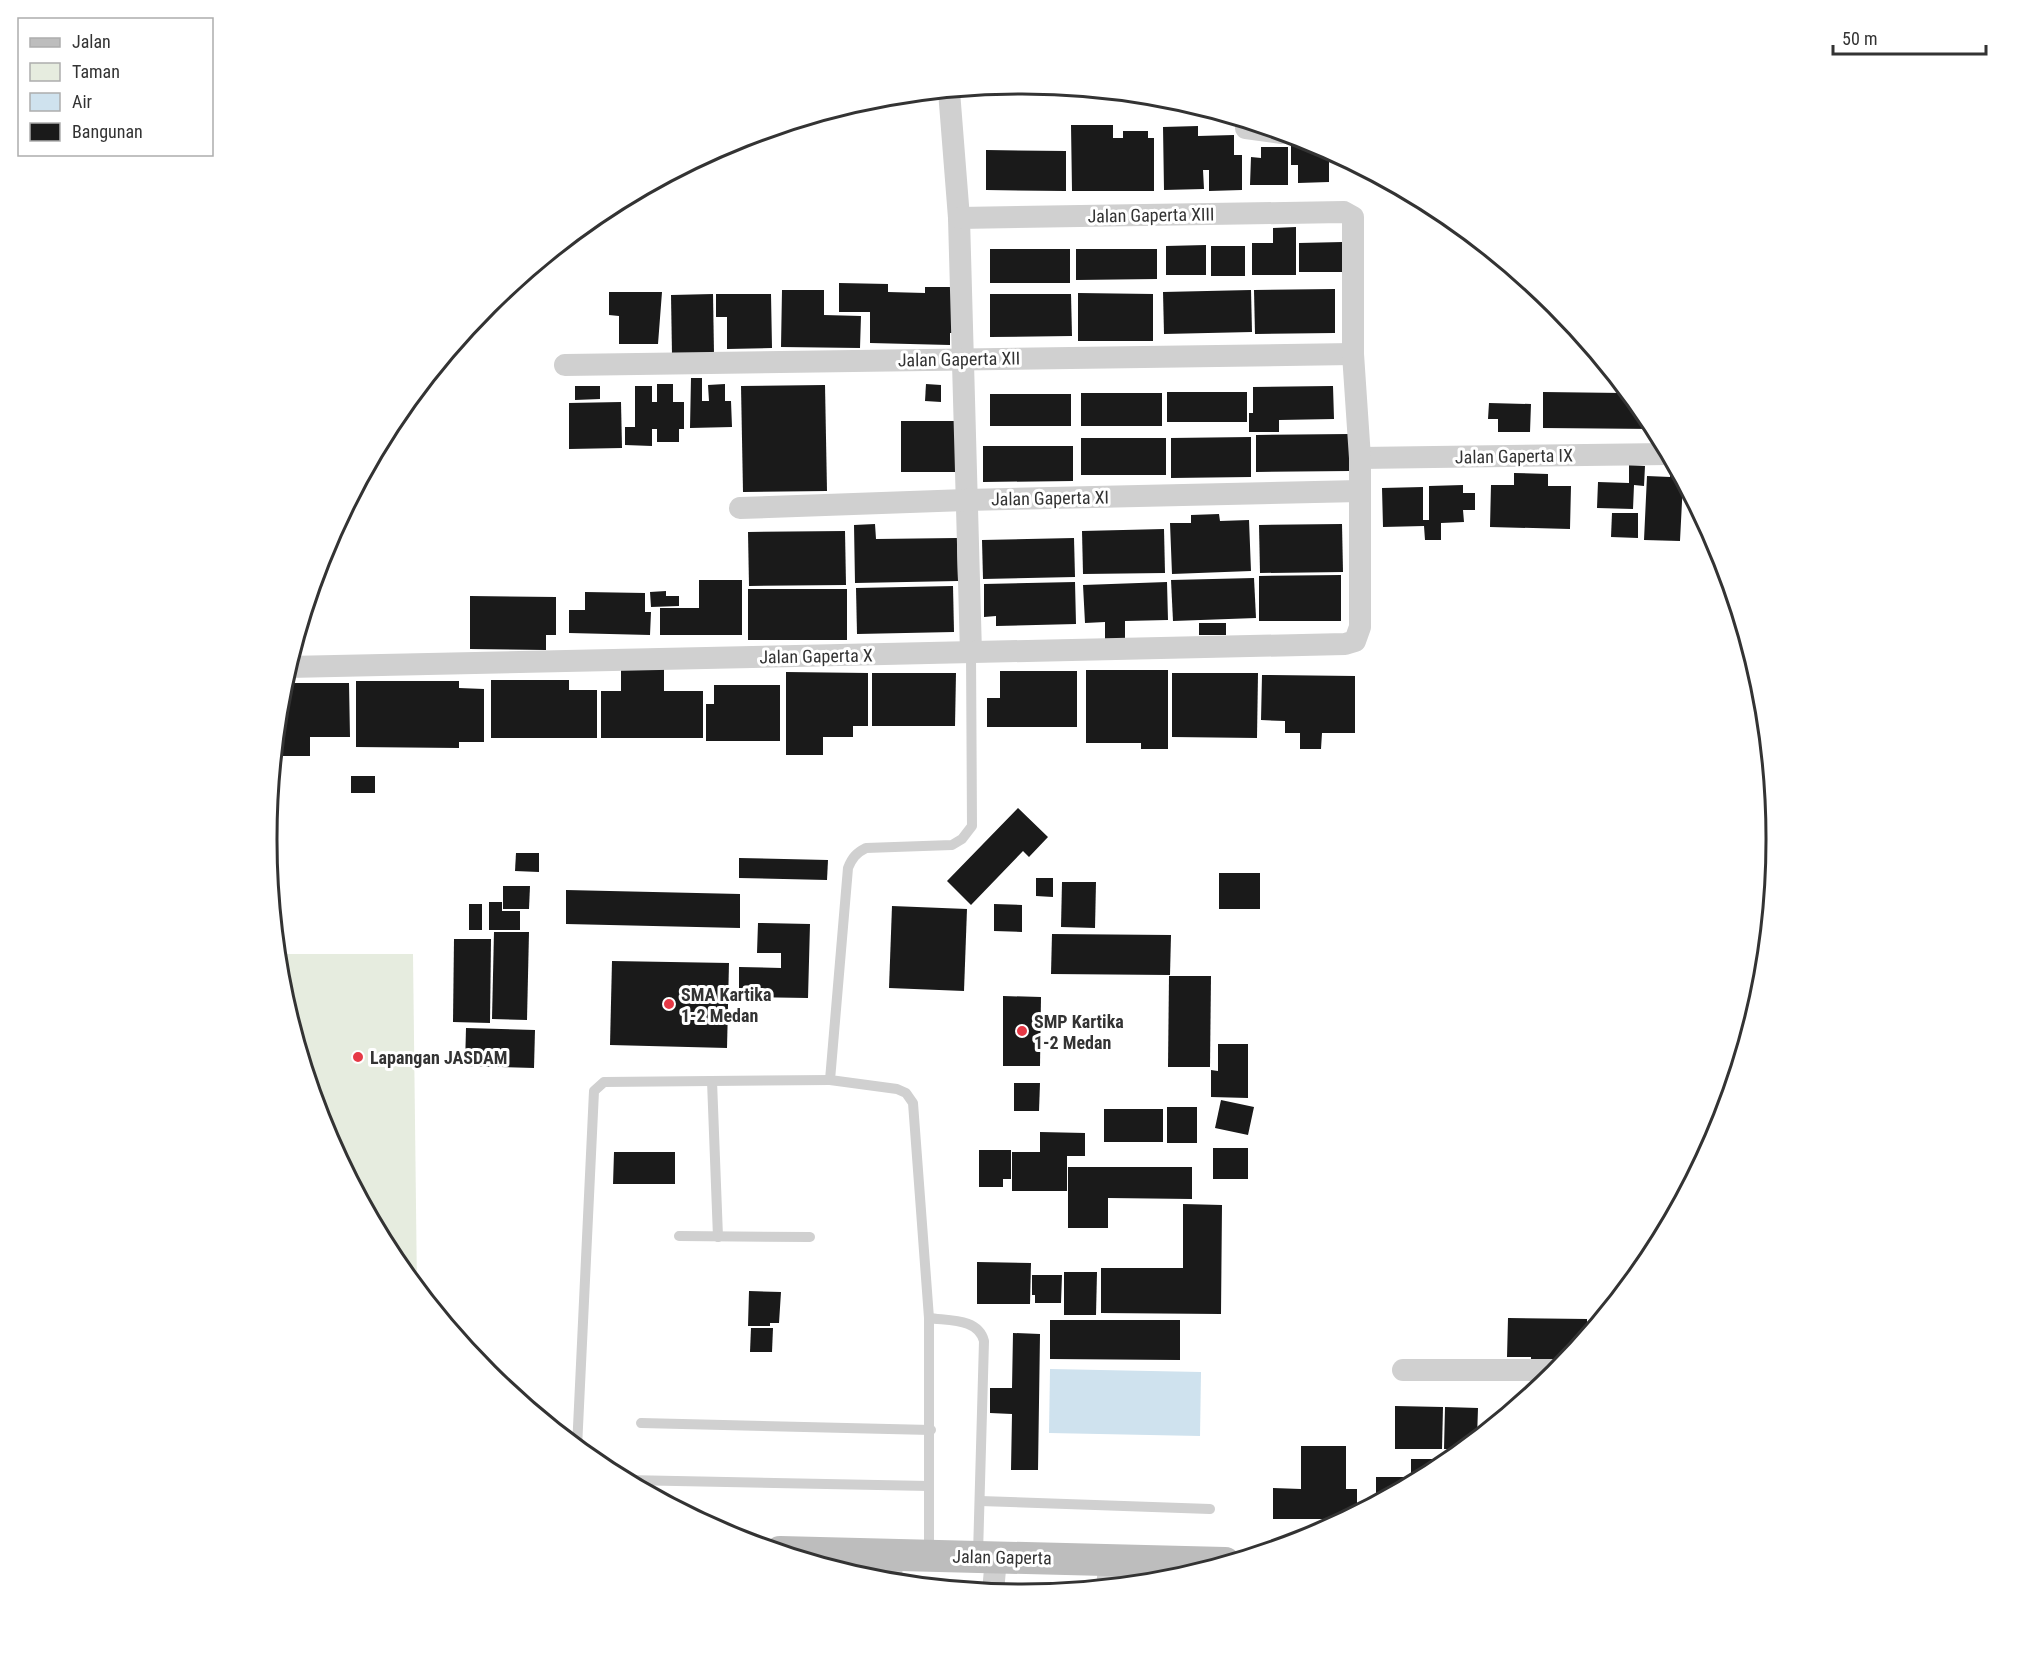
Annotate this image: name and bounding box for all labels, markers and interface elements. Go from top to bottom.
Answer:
legend [18,18,213,156]
scale bar [1833,18,1986,56]
text: 50 m [1842,28,1877,49]
text: Jalan [72,31,111,52]
text: Taman [72,61,120,82]
text: Air [72,91,93,112]
text: Bangunan [72,121,143,142]
street label: Jalan Gaperta XIII [1087,203,1215,227]
street label: Jalan Gaperta XII [898,347,1020,371]
street label: Jalan Gaperta IX [1455,444,1573,468]
street label: Jalan Gaperta XI [991,486,1109,510]
street label: Jalan Gaperta X [759,645,873,667]
place label: SMA Kartika 1-2 Medan [681,984,771,1026]
marker: SMA Kartika 1-2 Medan [662,997,676,1011]
place label: SMP Kartika 1-2 Medan [1034,1011,1124,1053]
marker: SMP Kartika 1-2 Medan [1015,1024,1029,1038]
place label: Lapangan JASDAM [370,1047,507,1068]
marker: Lapangan JASDAM [351,1050,365,1064]
street label: Jalan Gaperta [952,1546,1052,1568]

